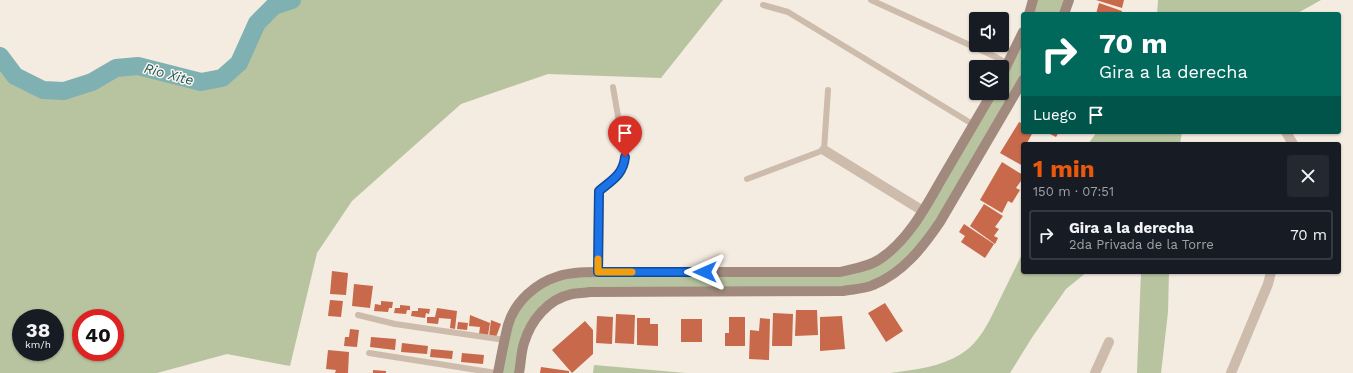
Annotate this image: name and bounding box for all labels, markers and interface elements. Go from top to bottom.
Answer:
map controls [969,12,1009,100]
button: sound [969,12,1009,52]
text: 70 m [1099,27,1168,60]
icon: right [1033,28,1085,80]
water label: Rio Xite [142,60,196,88]
button: layers [969,60,1009,100]
text: Gira a la derecha [1099,61,1248,82]
icon: arrive [1085,104,1107,126]
text: Luego [1033,106,1077,124]
pin [608,116,642,157]
icon: arrive [614,122,636,144]
text: 1 min [1033,155,1095,183]
button: close [1287,155,1329,197]
text: 150 m · 07:51 [1033,184,1114,199]
text: Gira a la derecha [1069,219,1194,237]
icon: right [1035,224,1057,246]
text: 70 m [1290,226,1327,244]
text: 2da Privada de la Torre [1069,237,1214,252]
position arrow [684,251,726,293]
speed limit sign: 40 [72,309,124,361]
text: 38 [26,318,50,342]
text: km/h [25,339,51,350]

